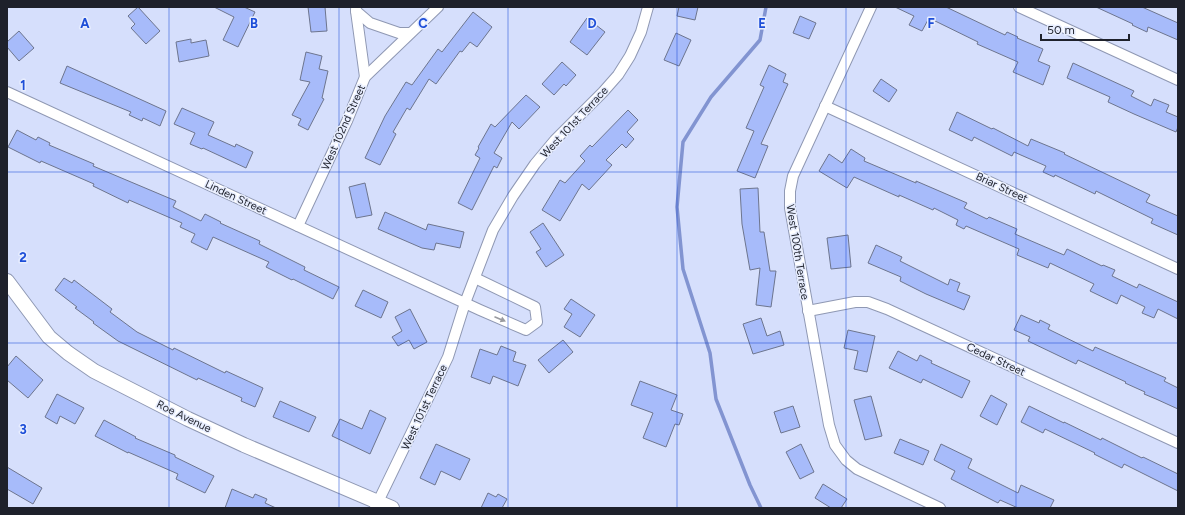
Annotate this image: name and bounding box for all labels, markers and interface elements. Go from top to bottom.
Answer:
text: A [80,16,90,31]
text: B [250,16,258,31]
text: C [418,16,428,31]
text: D [587,16,597,31]
text: E [758,16,766,31]
text: F [927,16,935,31]
scale bar [1041,16,1129,42]
text: 50 m [1047,23,1075,37]
text: 1 [20,78,26,93]
street label: West 102nd Street [319,83,368,172]
street label: West 101st Terrace [538,84,611,161]
street label: Briar Street [974,170,1030,205]
street label: Linden Street [203,178,269,217]
street label: West 100th Terrace [784,204,811,301]
text: 2 [19,250,27,265]
one-way arrow [495,316,506,322]
street label: Cedar Street [964,340,1027,379]
street label: West 101st Terrace [399,362,450,452]
street label: Roe Avenue [154,398,213,435]
text: 3 [19,422,27,437]

